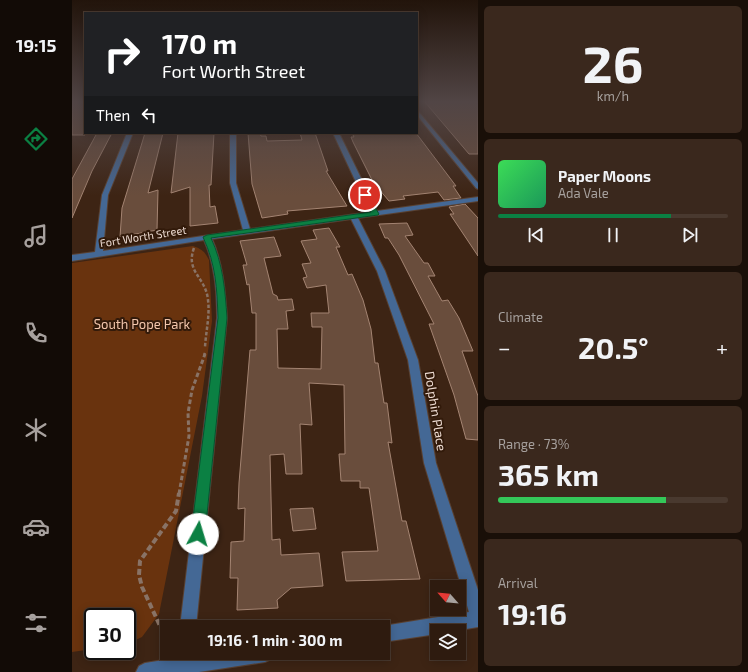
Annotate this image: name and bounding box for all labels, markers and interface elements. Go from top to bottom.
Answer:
text: 170 m [162,26,237,60]
icon: right [96,28,148,80]
text: 26 [583,31,643,93]
text: 19:15 [16,34,56,56]
text: Fort Worth Street [162,60,305,82]
text: km/h [597,88,629,104]
icon: left [138,104,160,126]
text: Then [96,106,130,124]
icon: directions [22,125,50,153]
text: Paper Moons [558,167,651,185]
pin [348,178,382,212]
icon: arrive [354,184,376,206]
text: Ada Vale [558,185,609,201]
icon: music [22,222,50,250]
street label: Fort Worth Street [99,223,187,249]
icon: previous [525,224,547,246]
icon: pause [602,224,624,246]
icon: next [679,224,701,246]
text: Climate [498,309,543,325]
park label: South Pope Park [94,316,191,332]
icon: phone [22,319,50,347]
text: 20.5° [578,329,649,365]
text: − [498,334,511,360]
text: + [716,334,728,360]
street label: Dolphin Place [422,370,450,452]
icon: climate [22,416,50,444]
text: Range · 73% [498,436,569,452]
text: 365 km [498,456,599,492]
icon: car [22,513,50,541]
position arrow [177,513,219,555]
text: Arrival [498,575,538,591]
north arrow [430,580,466,616]
map controls [430,580,466,660]
text: 19:16 [498,595,567,631]
speed limit sign: 30 [84,608,136,660]
icon: filters [22,609,50,637]
button: layers [430,624,466,660]
text: 19:16 · 1 min · 300 m [208,631,343,649]

